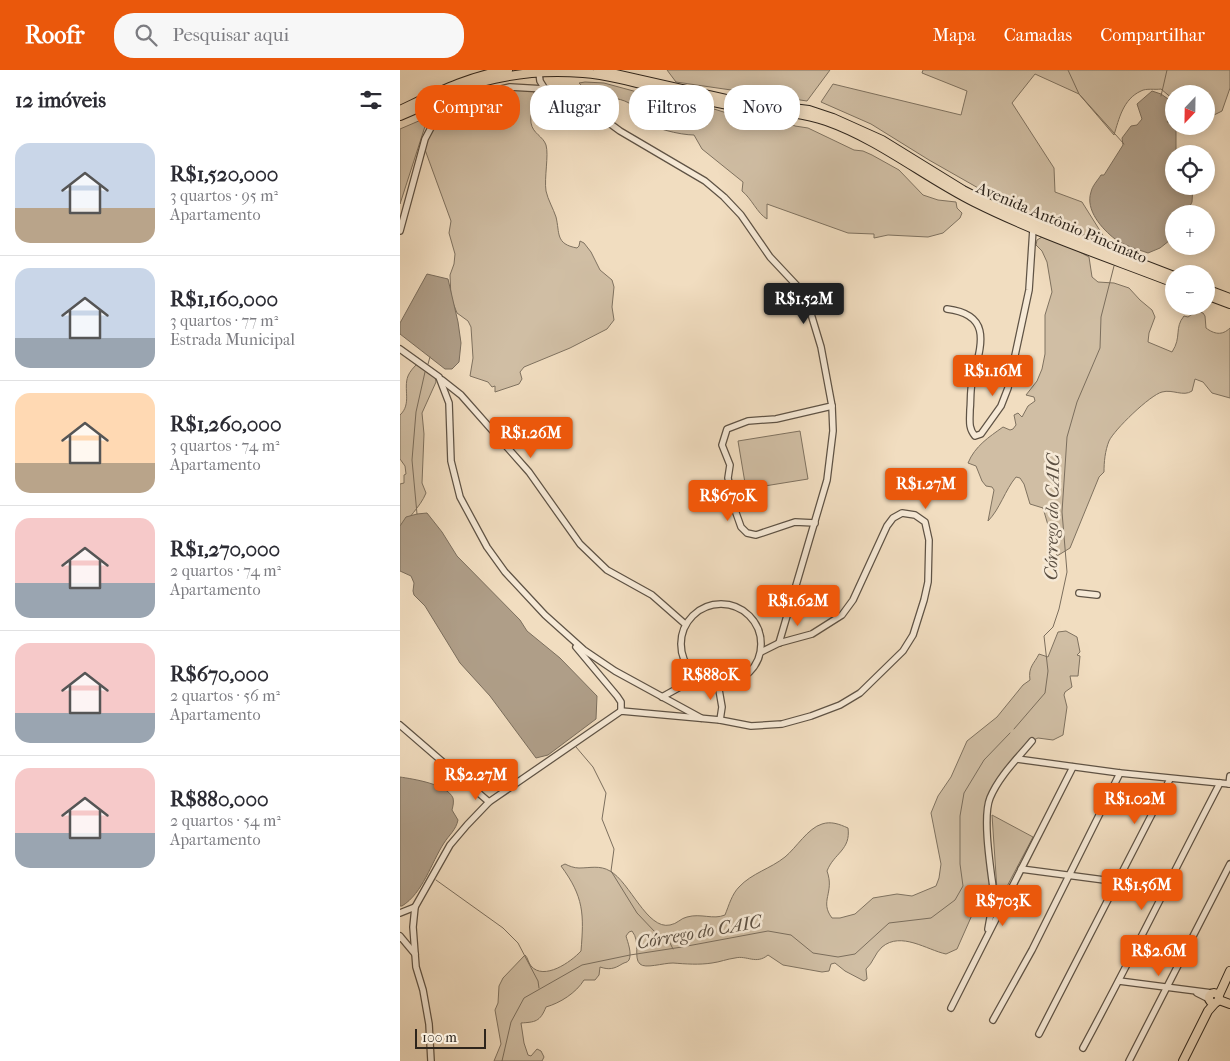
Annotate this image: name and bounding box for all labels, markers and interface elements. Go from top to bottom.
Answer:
search box [114,13,464,58]
text: Roofr [25,21,84,49]
icon: search [132,21,160,49]
text: Pesquisar aqui [172,24,289,46]
text: Mapa [933,25,976,46]
text: Camadas [1004,25,1072,46]
text: Compartilhar [1100,25,1205,46]
chip: Comprar [415,85,520,130]
chip: Alugar [530,85,619,130]
chip: Filtros [629,85,714,130]
chip: Novo [724,85,800,130]
north arrow [1165,85,1215,135]
map controls [1165,85,1215,315]
icon: filters [357,86,385,114]
text: 12 imóveis [15,88,106,112]
button: locate [1165,145,1215,195]
text: R$1,520,000 [170,162,278,186]
icon: home [55,163,115,223]
street label: Avenida Antônio Pincinato [973,177,1150,267]
text: 3 quartos · 95 m² [170,186,278,205]
text: Apartamento [170,205,261,224]
button: + [1165,205,1215,255]
button: − [1165,265,1215,315]
pin: R$1.52M [758,282,850,325]
text: R$1,160,000 [170,287,278,311]
icon: home [55,288,115,348]
text: R$1.52M [775,289,833,308]
text: 3 quartos · 77 m² [170,311,278,330]
text: Estrada Municipal [170,330,295,349]
pin: R$1.16M [947,354,1039,397]
text: R$1.16M [964,361,1022,380]
text: R$1,260,000 [170,412,281,436]
icon: home [55,413,115,473]
pin: R$1.26M [485,416,577,459]
text: R$1.26M [501,423,561,442]
text: 3 quartos · 74 m² [170,436,279,455]
water label: Córrego do CAIC [1041,452,1064,580]
text: Apartamento [170,455,261,474]
pin: R$1.27M [880,468,972,510]
text: R$1.27M [896,474,956,493]
pin: R$670K [687,480,769,522]
text: R$670K [699,486,757,505]
text: R$1,270,000 [170,537,280,561]
icon: home [55,538,115,598]
text: 2 quartos · 74 m² [170,561,281,580]
text: Apartamento [170,580,261,599]
pin: R$1.62M [752,584,844,627]
text: R$1.62M [768,591,828,610]
pin: R$880K [670,658,752,701]
text: R$670,000 [170,662,269,686]
icon: home [55,663,115,723]
text: R$880K [683,665,739,684]
text: 2 quartos · 56 m² [170,686,280,705]
text: Apartamento [170,705,261,724]
pin: R$2.27M [430,758,522,801]
text: R$2.27M [445,765,507,784]
pin: R$1.02M [1089,782,1181,825]
text: R$880,000 [170,787,269,811]
icon: home [55,788,115,848]
text: R$1.02M [1105,789,1165,808]
text: 2 quartos · 54 m² [170,811,281,830]
text: Apartamento [170,830,261,849]
pin: R$1.56M [1096,868,1188,911]
text: R$1.56M [1113,875,1171,894]
pin: R$703K [962,884,1044,927]
text: R$703K [975,891,1031,910]
water label: Córrego do CAIC [635,911,765,954]
pin: R$2.6M [1118,934,1200,977]
text: R$2.6M [1131,941,1187,960]
scale bar [415,1026,486,1049]
text: 100 m [422,1029,457,1046]

